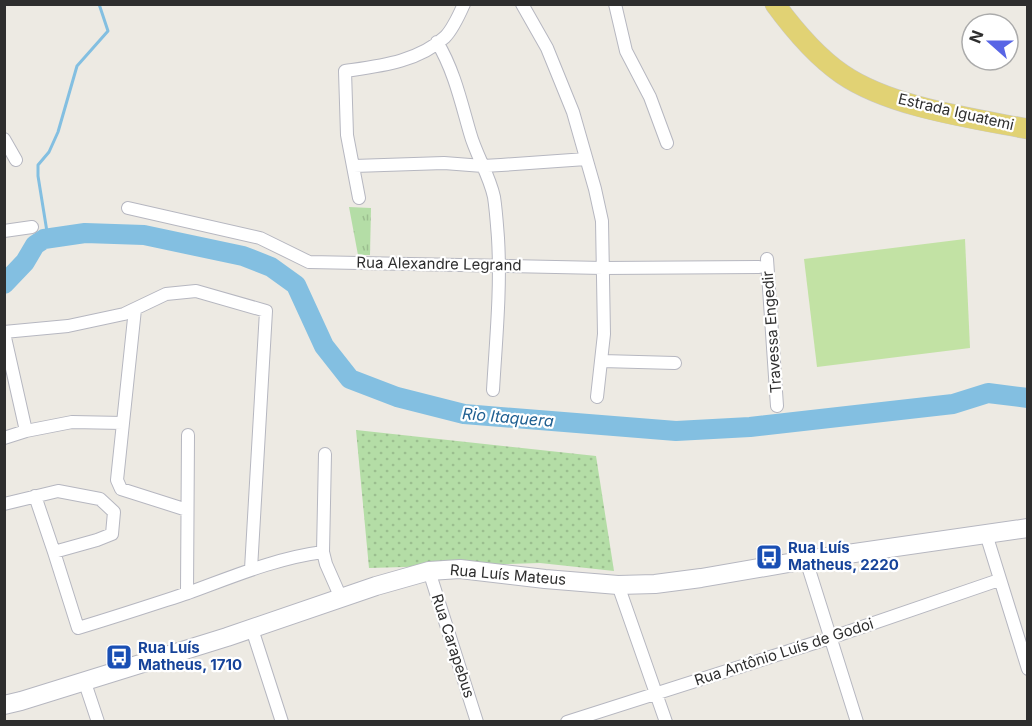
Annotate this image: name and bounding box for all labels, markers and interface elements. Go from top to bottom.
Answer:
north arrow [960,12,1020,72]
text: N [964,27,988,46]
street label: Estrada Iguatemi [896,89,1016,134]
street label: Rua Alexandre Legrand [356,253,522,274]
street label: Travessa Engedir [758,270,785,394]
water label: Rio Itaquera [461,403,555,431]
place label: Rua Luís Matheus, 2220 [788,538,899,574]
bus stop icon: Rua Luís Matheus, 2220 [754,542,784,572]
street label: Rua Luís Mateus [449,560,567,589]
street label: Rua Carapebus [428,591,479,700]
street label: Rua Antônio Luís de Godoi [692,614,876,689]
place label: Rua Luís Matheus, 1710 [138,638,242,674]
bus stop icon: Rua Luís Matheus, 1710 [104,642,134,672]

